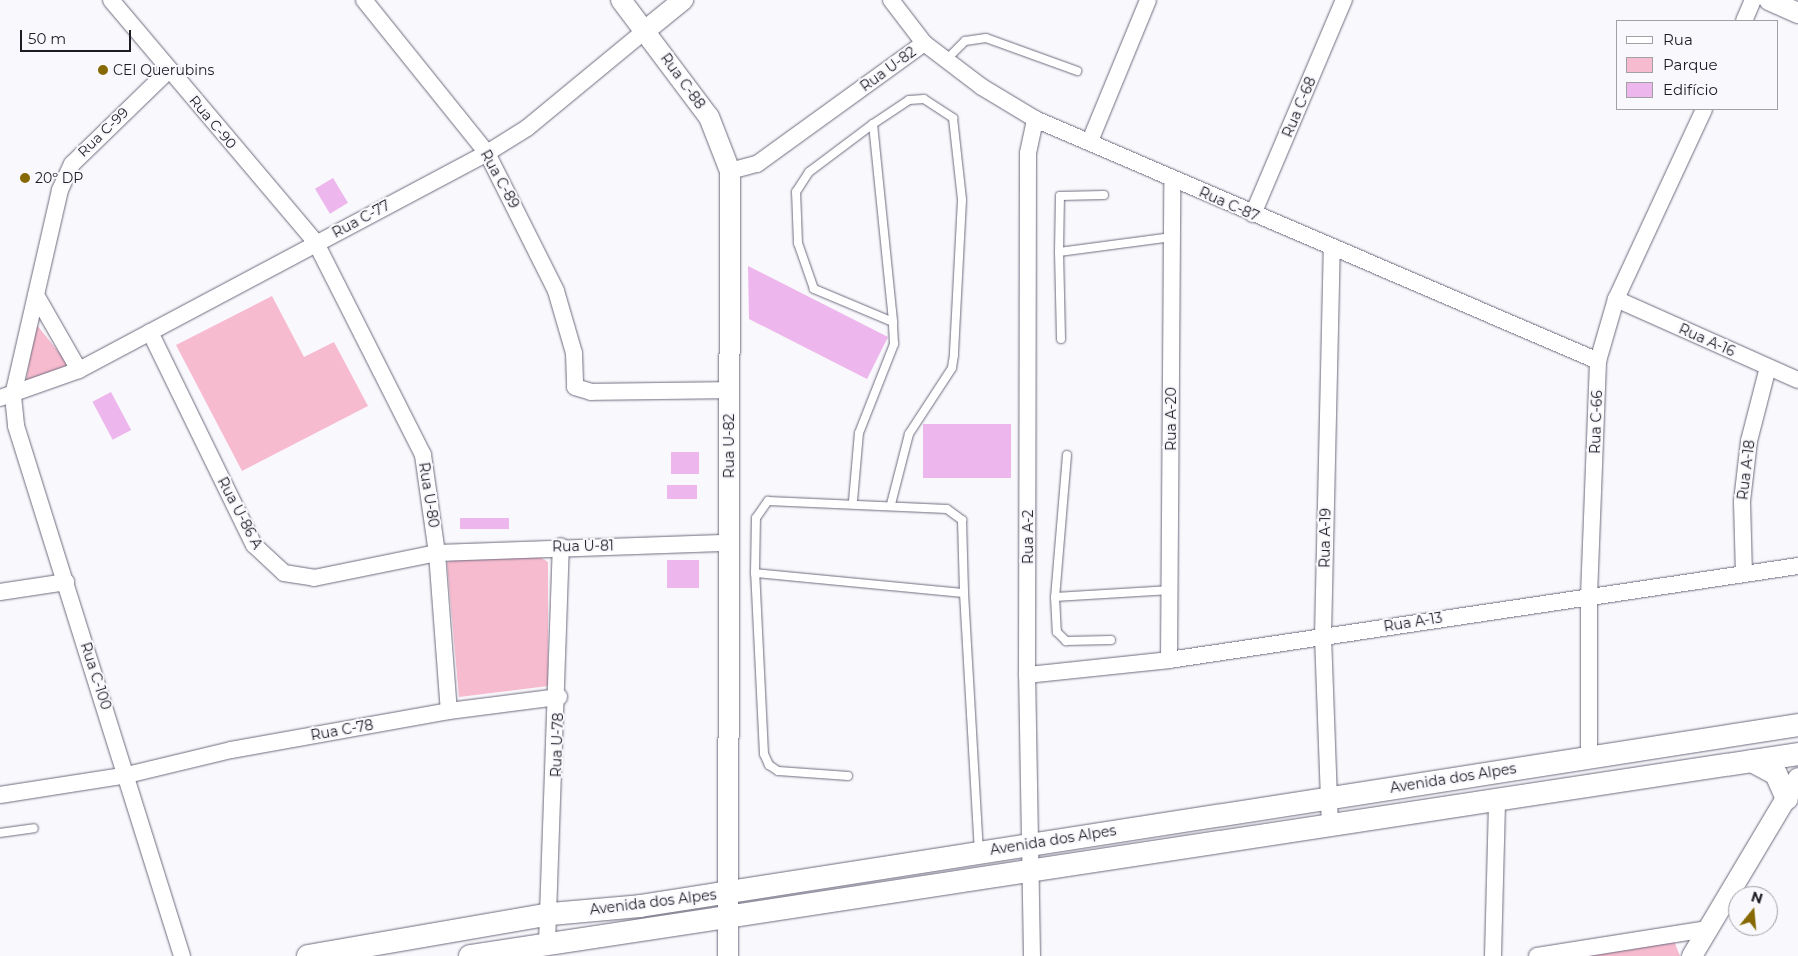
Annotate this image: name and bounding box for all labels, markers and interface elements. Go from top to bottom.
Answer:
scale bar [22,20,134,52]
legend [1616,20,1778,110]
text: 50 m [28,29,66,48]
text: Rua [1663,30,1693,49]
street label: Rua U-82 [857,43,919,95]
street label: Rua C-88 [657,50,709,112]
text: Parque [1663,55,1718,74]
place label: CEI Querubins [113,62,214,78]
marker: CEI Querubins [97,64,109,76]
street label: Rua C-68 [1279,74,1319,140]
text: Edifício [1663,80,1718,99]
street label: Rua C-90 [186,92,240,152]
street label: Rua C-99 [74,104,132,160]
street label: Rua C-89 [477,147,523,211]
place label: 20º DP [35,170,83,186]
marker: 20º DP [19,172,31,184]
street label: Rua C-87 [1196,183,1262,225]
street label: Rua C-77 [329,197,393,241]
street label: Rua A-16 [1676,320,1738,360]
street label: Rua A-20 [1163,387,1179,451]
street label: Rua C-66 [1586,390,1606,454]
street label: Rua U-82 [721,414,737,478]
street label: Rua A-18 [1734,439,1758,501]
street label: Rua U-80 [416,461,442,529]
street label: Rua U-86 A [214,474,266,552]
street label: Rua A-19 [1316,508,1334,568]
street label: Rua A-2 [1020,510,1036,564]
street label: Rua U-81 [552,537,614,555]
street label: Rua A-13 [1382,609,1444,635]
street label: Rua C-100 [77,640,115,712]
street label: Rua U-78 [547,712,567,778]
street label: Rua C-78 [309,716,375,744]
street label: Avenida dos Alpes [1389,760,1517,796]
street label: Avenida dos Alpes [989,822,1117,858]
street label: Avenida dos Alpes [589,886,717,918]
north arrow [1728,886,1778,936]
text: N [1749,887,1765,908]

